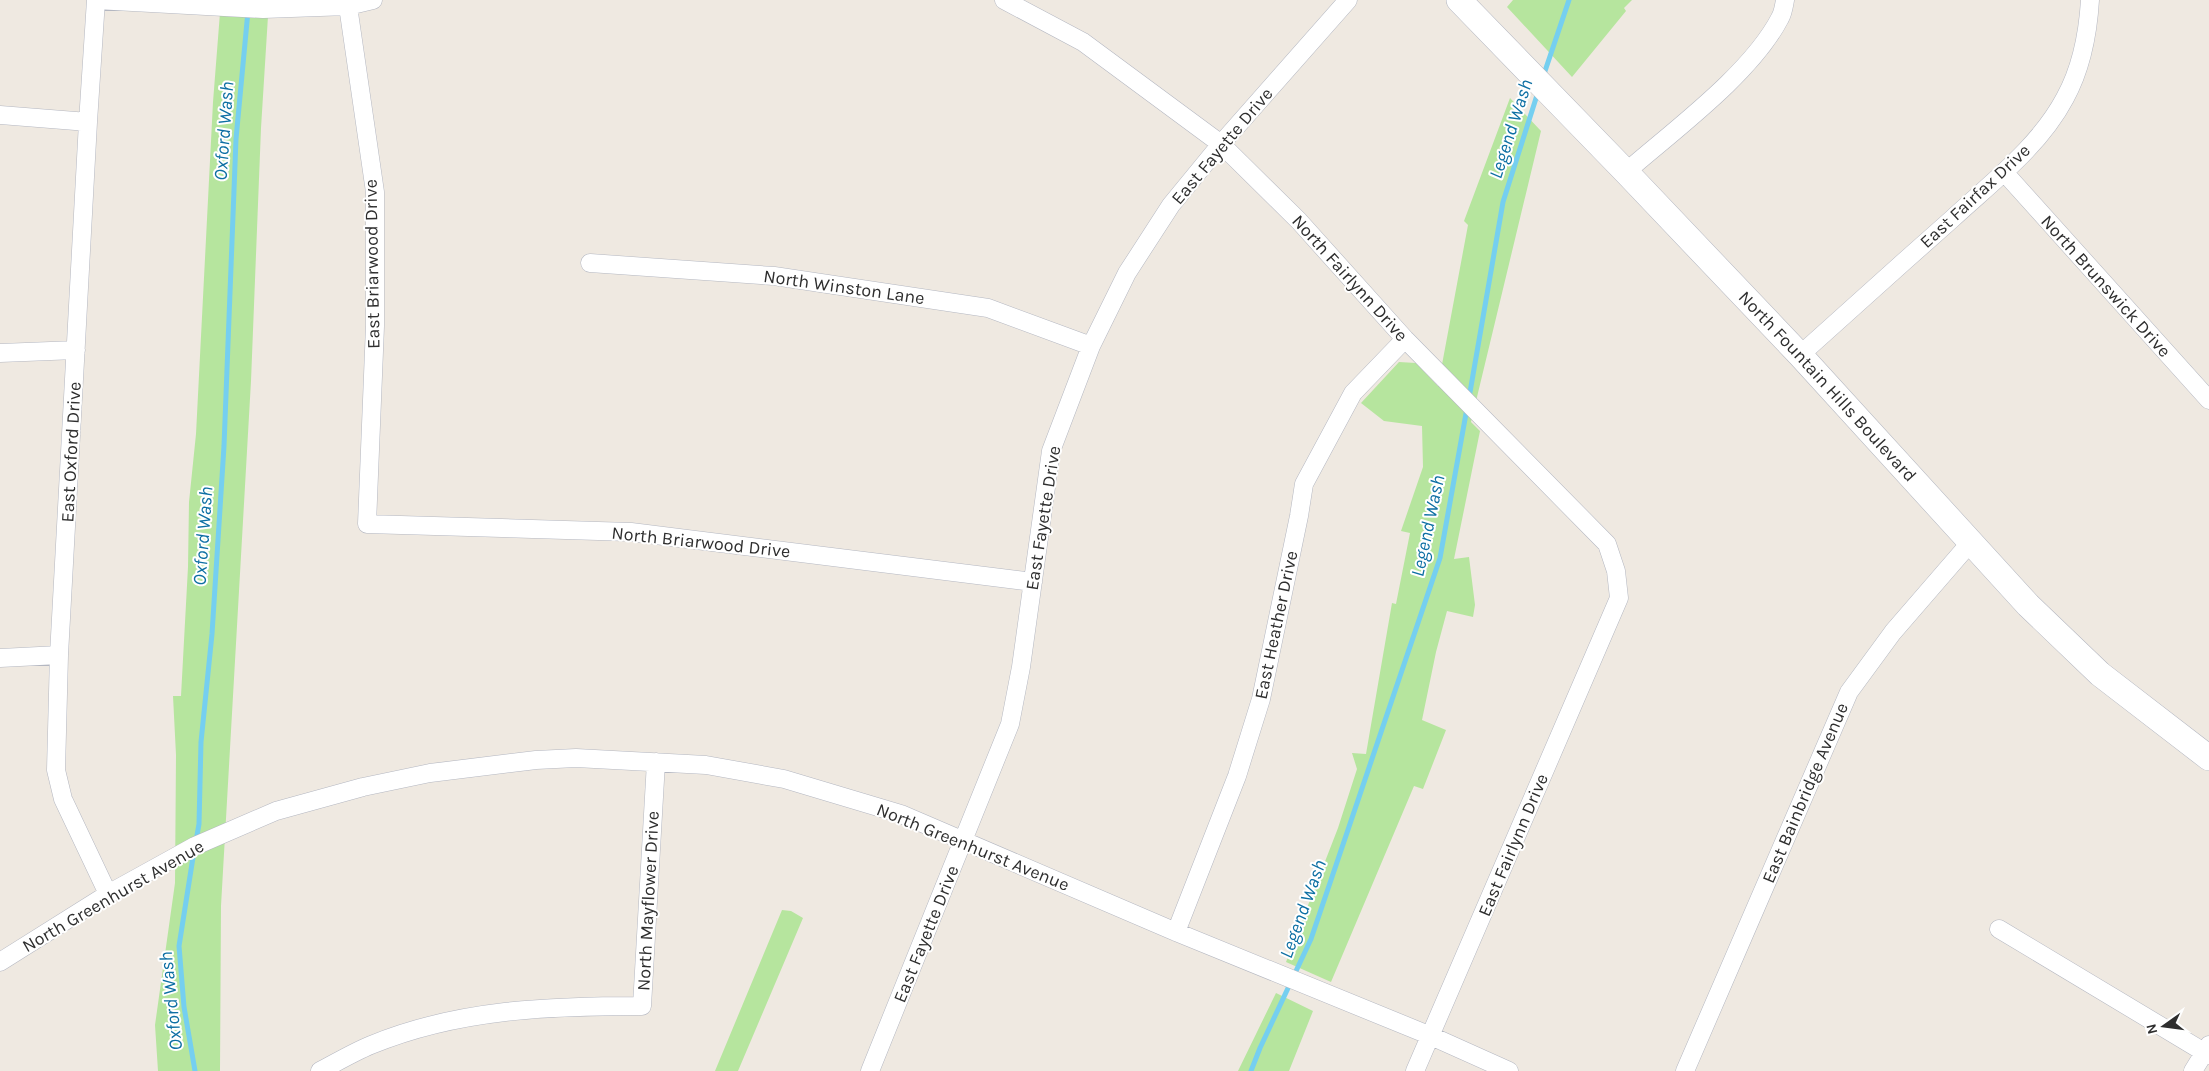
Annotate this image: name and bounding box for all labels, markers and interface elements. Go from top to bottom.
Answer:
water label: Legend Wash [1485,76,1537,182]
water label: Oxford Wash [210,81,238,181]
street label: East Fayette Drive [1167,83,1277,209]
street label: East Fairfax Drive [1915,139,2035,253]
street label: East Briarwood Drive [360,179,384,349]
street label: North Fairlynn Drive [1287,210,1413,346]
street label: North Brunswick Drive [2036,210,2176,362]
street label: North Winston Lane [762,265,926,309]
street label: North Fountain Hills Boulevard [1734,286,1921,486]
street label: East Oxford Drive [56,381,86,523]
street label: East Fayette Drive [1021,444,1065,592]
water label: Legend Wash [1406,473,1450,579]
water label: Oxford Wash [189,486,217,586]
street label: North Briarwood Drive [610,522,792,562]
street label: East Heather Drive [1249,549,1303,701]
street label: East Bainbridge Avenue [1757,699,1853,887]
street label: East Fairlynn Drive [1473,770,1553,920]
street label: North Greenhurst Avenue [873,798,1073,896]
street label: North Mayflower Drive [632,810,664,992]
street label: North Greenhurst Avenue [18,835,208,957]
water label: Legend Wash [1275,857,1331,961]
street label: East Fayette Drive [888,862,964,1006]
water label: Oxford Wash [155,950,187,1052]
north arrow [2139,1001,2189,1051]
text: N [2142,1022,2161,1036]

